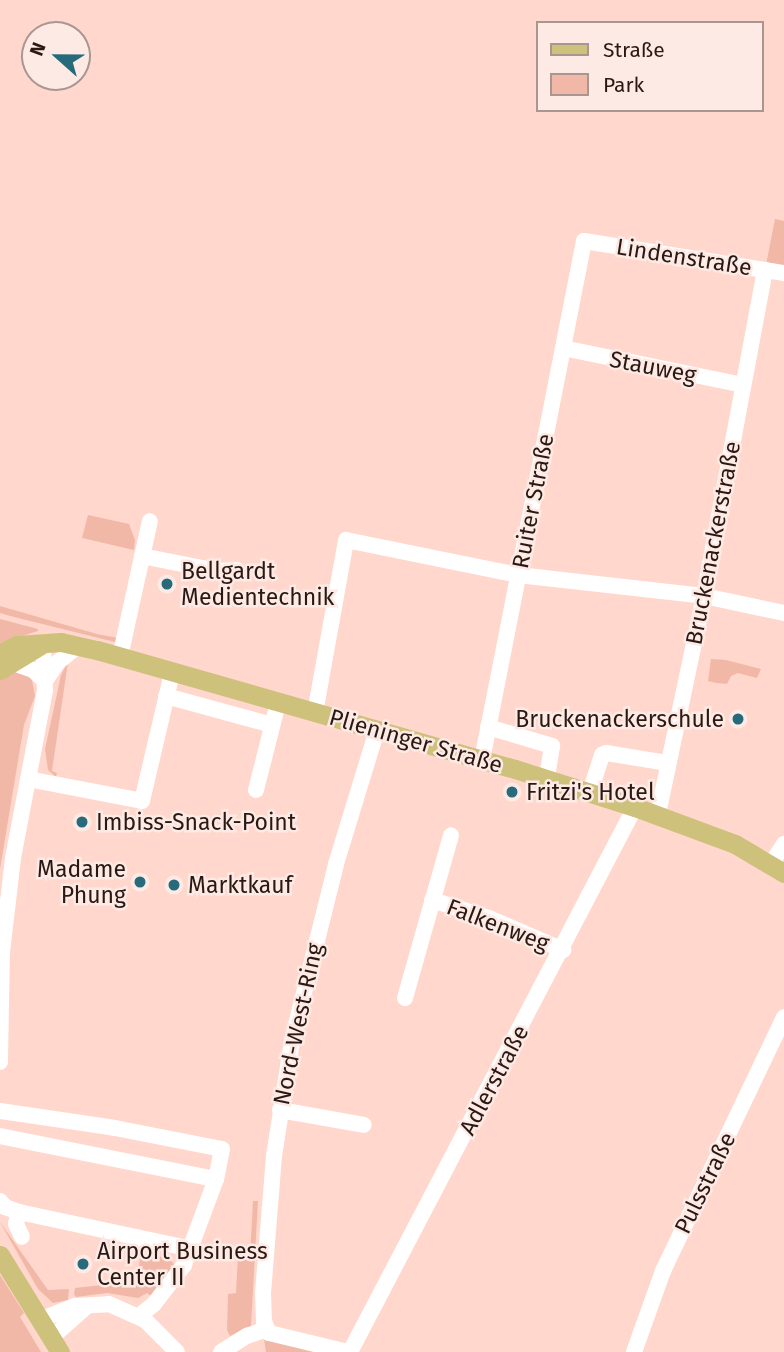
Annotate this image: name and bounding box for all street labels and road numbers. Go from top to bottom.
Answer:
street label: Lindenstraße [614,233,754,281]
street label: Stauweg [607,345,699,389]
street label: Ruiter Straße [506,431,560,571]
street label: Bruckenackerstraße [680,439,746,647]
street label: Plieninger Straße [326,703,506,779]
street label: Falkenweg [443,893,553,957]
street label: Nord-West-Ring [267,940,329,1108]
street label: Adlerstraße [454,1020,534,1140]
street label: Pulsstraße [669,1128,741,1238]

